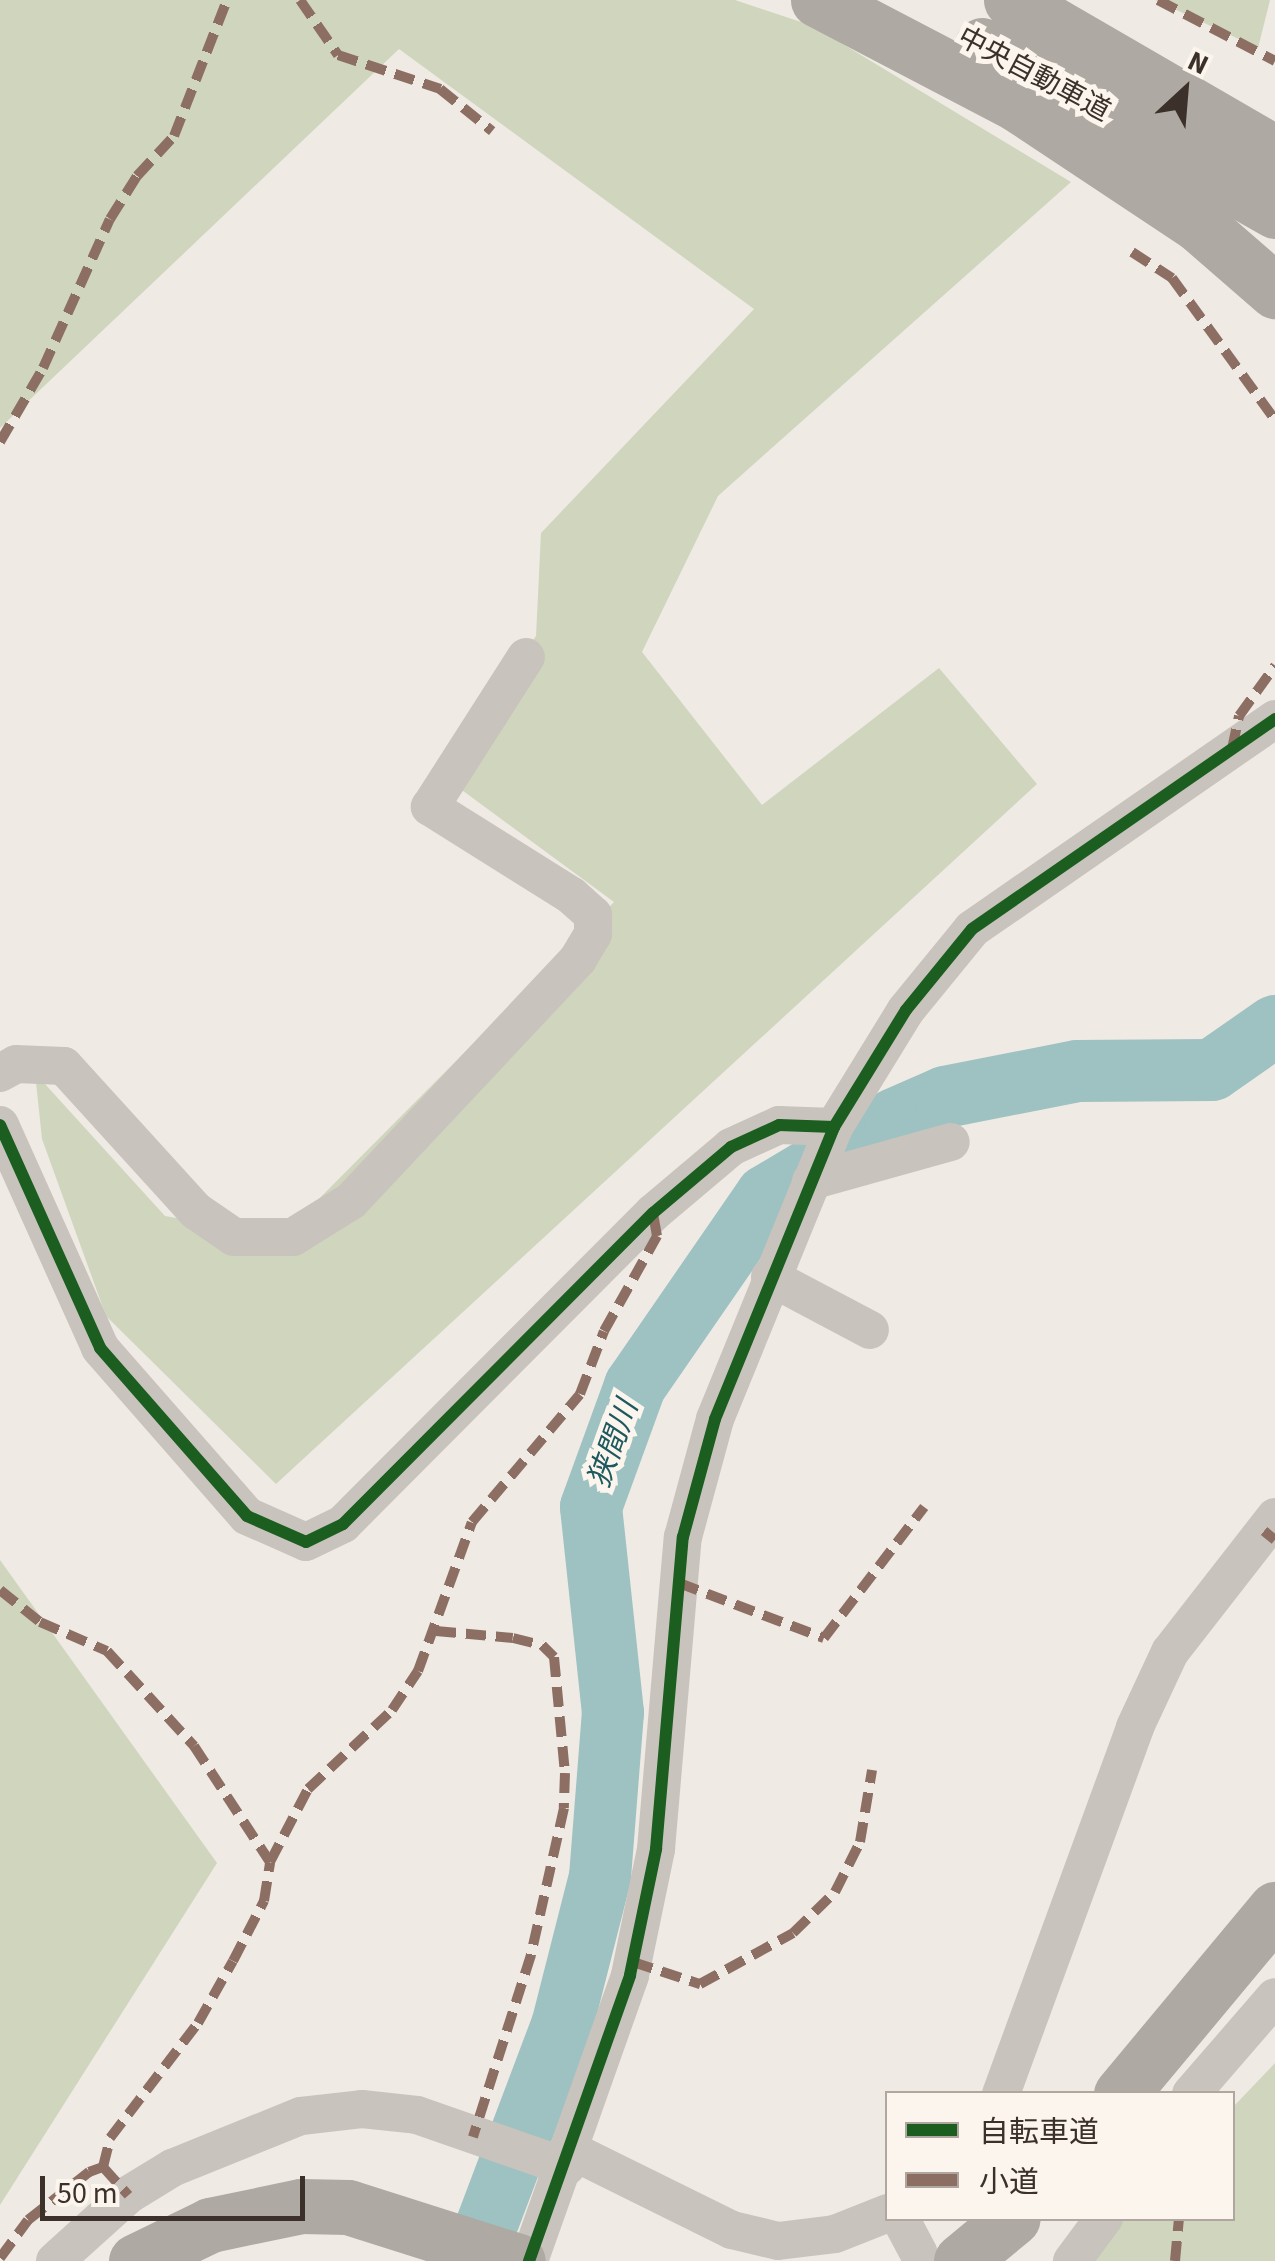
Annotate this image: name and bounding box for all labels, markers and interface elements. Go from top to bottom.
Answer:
street label: 中央自動車道 [952,20,1116,128]
north arrow [1135,40,1235,140]
text: N [1181,41,1215,85]
water label: 狭間川 [582,1396,646,1492]
legend [885,2091,1235,2221]
text: 自転車道 [979,2111,1099,2154]
scale bar [45,2156,310,2218]
text: 小道 [979,2161,1039,2204]
text: 50 m [57,2172,118,2215]

